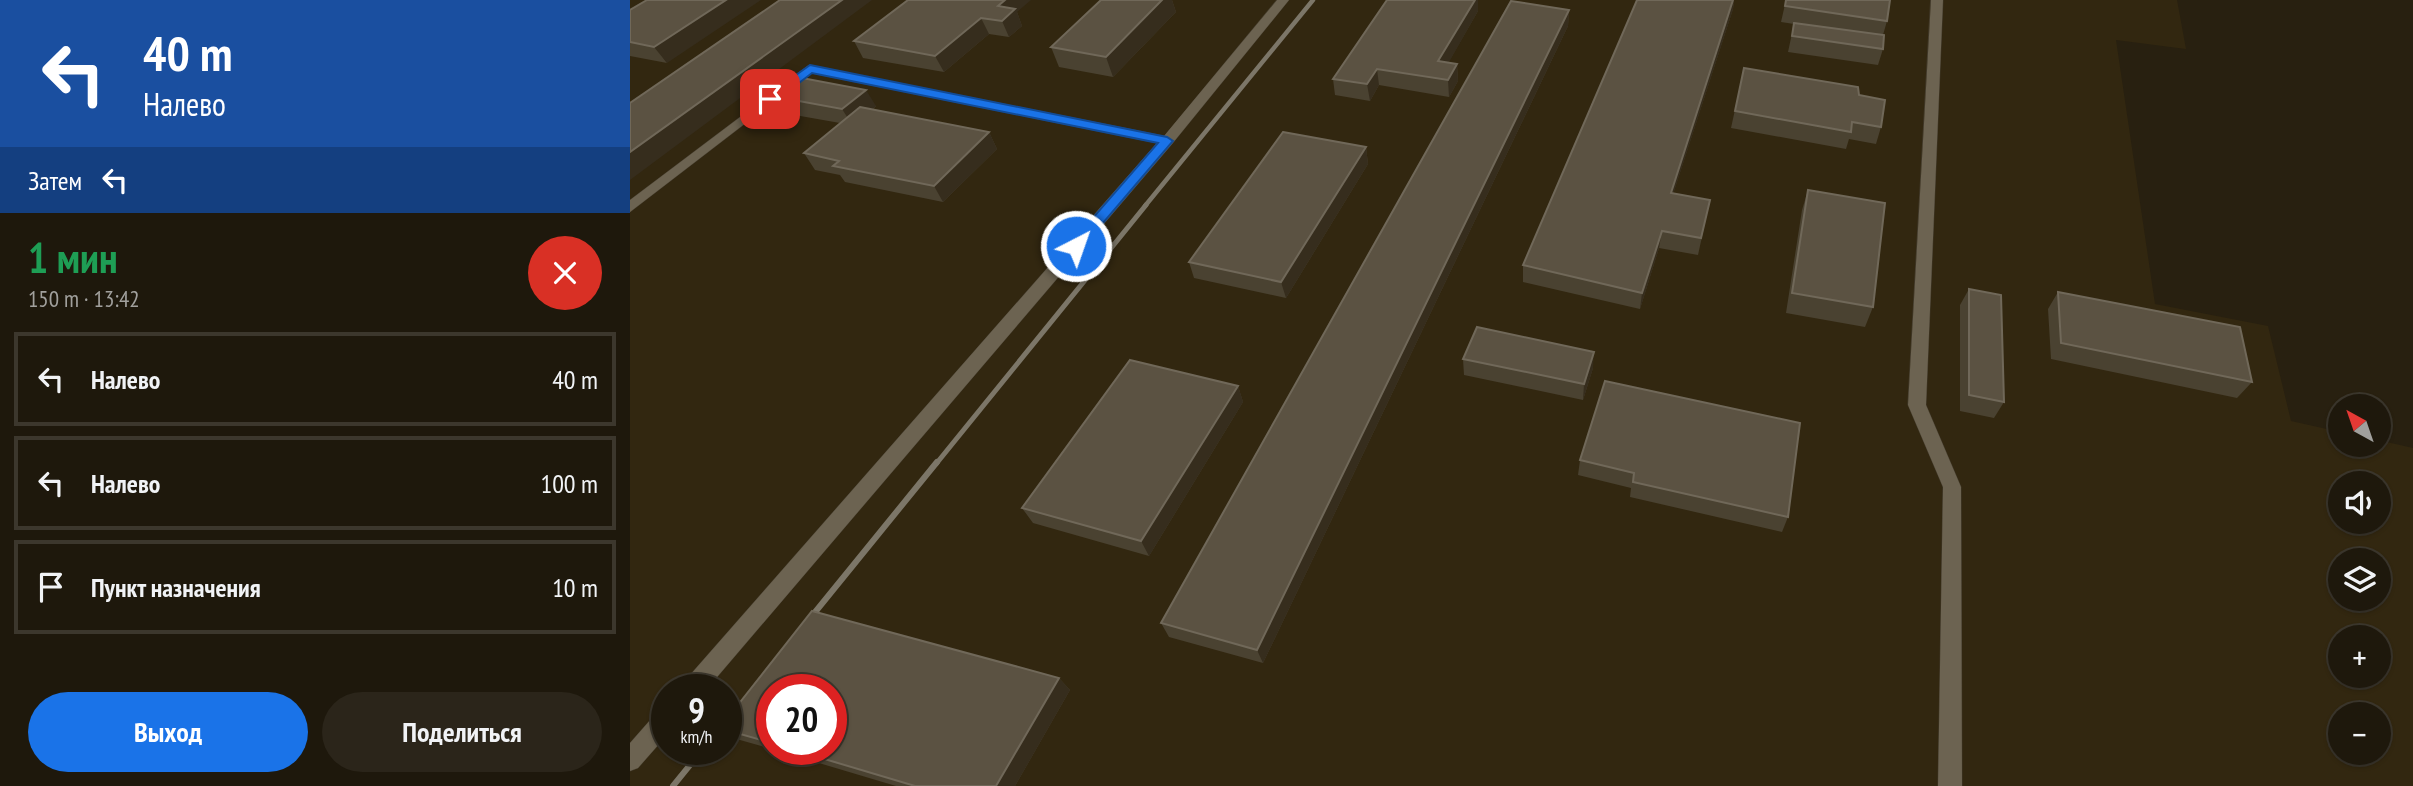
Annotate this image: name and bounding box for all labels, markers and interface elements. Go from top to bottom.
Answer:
text: 40 m [143,21,232,85]
icon: left [28,28,119,119]
pin [740,69,800,129]
icon: arrive [751,80,789,118]
text: Налево [143,83,226,125]
icon: left [96,161,134,199]
text: Затем [28,164,82,197]
position arrow [1039,209,1113,283]
text: 1 мин [28,230,118,285]
button: close [528,236,602,310]
text: 150 m · 13:42 [28,284,140,313]
icon: left [32,360,70,398]
text: Налево [91,363,160,396]
text: 40 m [552,363,598,396]
north arrow [2328,394,2390,457]
map controls [2328,394,2391,765]
icon: left [32,464,70,502]
text: Налево [91,467,160,500]
text: 100 m [540,467,598,500]
button: sound [2328,471,2391,534]
button: layers [2328,548,2391,611]
icon: arrive [32,568,70,606]
text: Пункт назначения [91,571,261,604]
text: 10 m [552,571,598,604]
button: + [2328,625,2391,688]
speed limit sign: 20 [756,674,847,765]
text: 9 [688,687,705,733]
button: Выход [28,692,308,772]
button: Поделиться [322,692,602,772]
button: − [2328,702,2391,765]
text: km/h [681,725,712,748]

